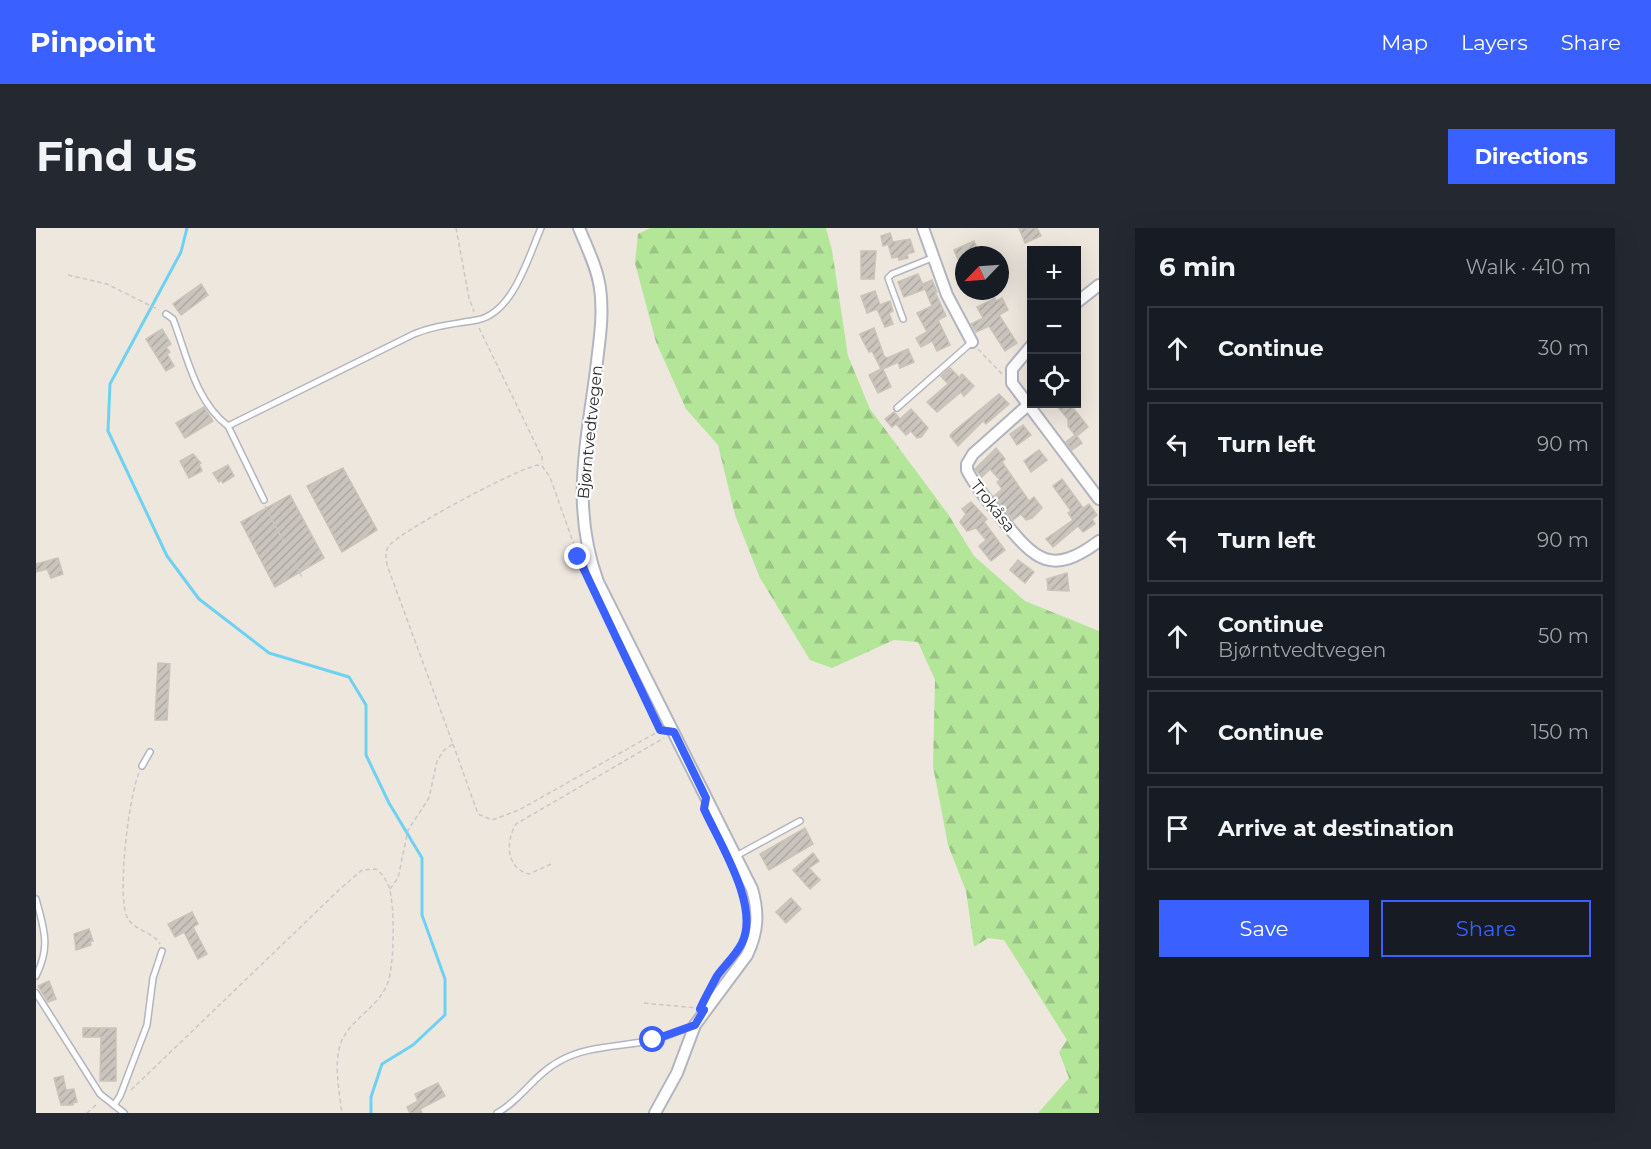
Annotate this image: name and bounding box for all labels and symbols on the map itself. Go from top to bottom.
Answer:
north arrow [955,246,1009,300]
street label: Bjørntvedtvegen [574,364,606,500]
street label: Trokåsa [967,476,1019,536]
route end [564,543,590,569]
route start [639,1026,665,1052]

